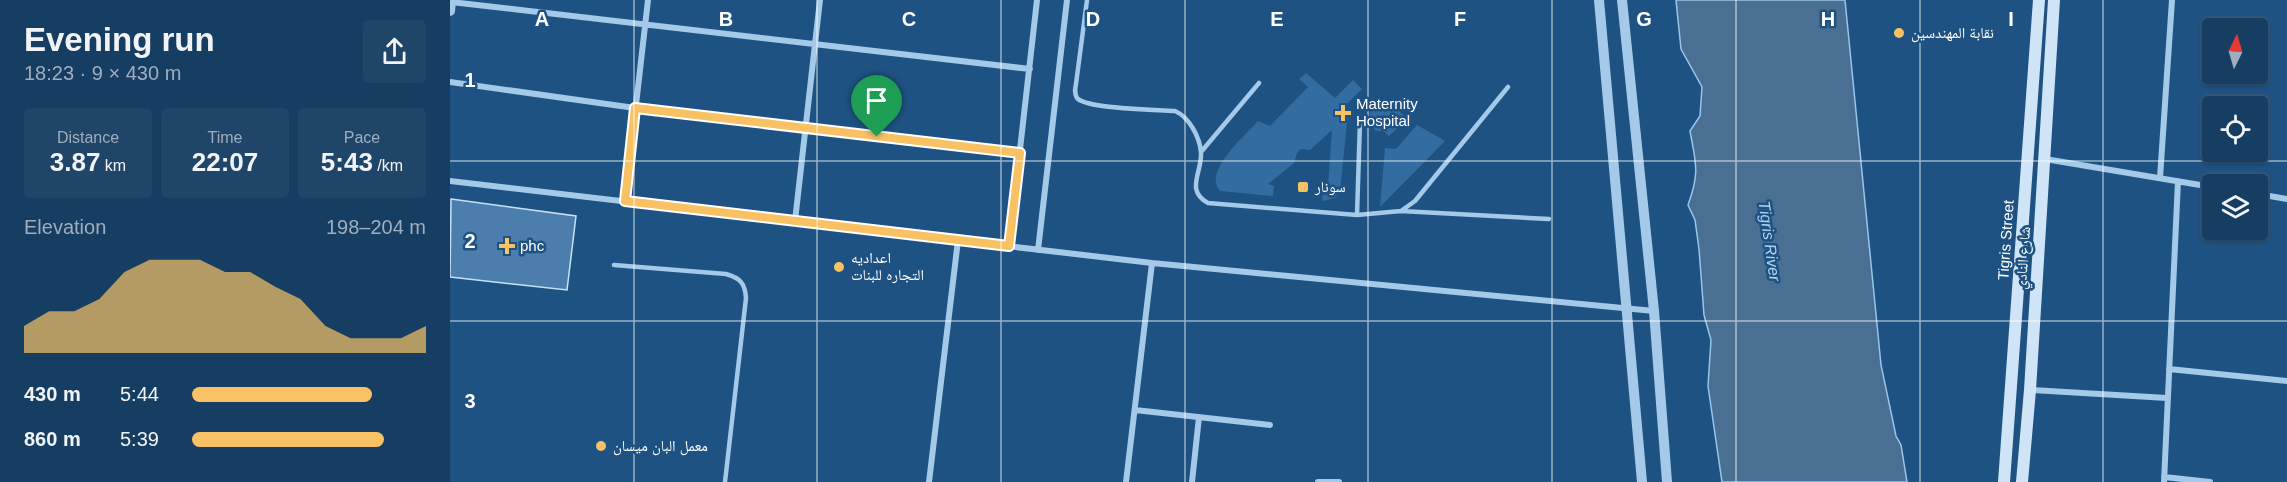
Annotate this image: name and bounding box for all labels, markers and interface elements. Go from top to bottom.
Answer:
text: A [535,8,549,30]
text: B [719,8,733,30]
text: C [902,8,916,30]
text: D [1086,8,1100,30]
text: E [1270,8,1284,30]
text: F [1454,8,1466,30]
text: G [1636,8,1652,30]
text: H [1821,8,1835,30]
text: I [2008,8,2014,30]
north arrow [2202,18,2268,84]
map controls [2202,18,2268,240]
button: share [363,20,426,83]
text: Evening run [24,21,215,58]
place label: نقابة المهندسين [1911,24,1994,43]
marker: نقابة المهندسين [1892,26,1906,40]
text: 18:23 · 9 × 430 m [24,62,181,84]
text: 1 [464,69,476,91]
pin [851,75,902,137]
icon: arrive [860,84,893,117]
place label: Maternity Hospital [1356,95,1418,129]
button: locate [2202,96,2268,162]
marker: Maternity Hospital [1334,104,1352,122]
text: Distance [57,129,119,146]
text: Time [208,129,242,146]
text: Pace [344,129,380,146]
text: 3.87 [50,147,100,177]
text: 22:07 [192,147,258,177]
text: 5:43 [321,147,373,177]
text: km [100,157,126,174]
text: /km [373,157,403,174]
button: layers [2202,174,2268,240]
place label: سونار [1314,178,1346,196]
marker: سونار [1296,180,1310,194]
street label: Tigris Street [1994,198,2017,281]
water label: Tigris River [1755,200,1784,283]
text: Elevation [24,216,106,238]
text: 198–204 m [326,216,426,238]
street label: شارع النادي [2012,226,2037,290]
text: 2 [464,230,476,252]
marker: phc [498,237,516,255]
place label: phc [520,237,545,254]
place label: اعداديه التجاره للبنات [851,249,924,284]
marker: اعداديه التجاره للبنات [832,260,846,274]
text: 430 m [24,383,81,405]
text: 5:44 [120,383,159,405]
text: 3 [464,390,476,412]
text: 860 m [24,428,81,450]
text: 5:39 [120,428,159,450]
place label: معمل البان ميسان [613,437,708,456]
marker: معمل البان ميسان [594,439,608,453]

